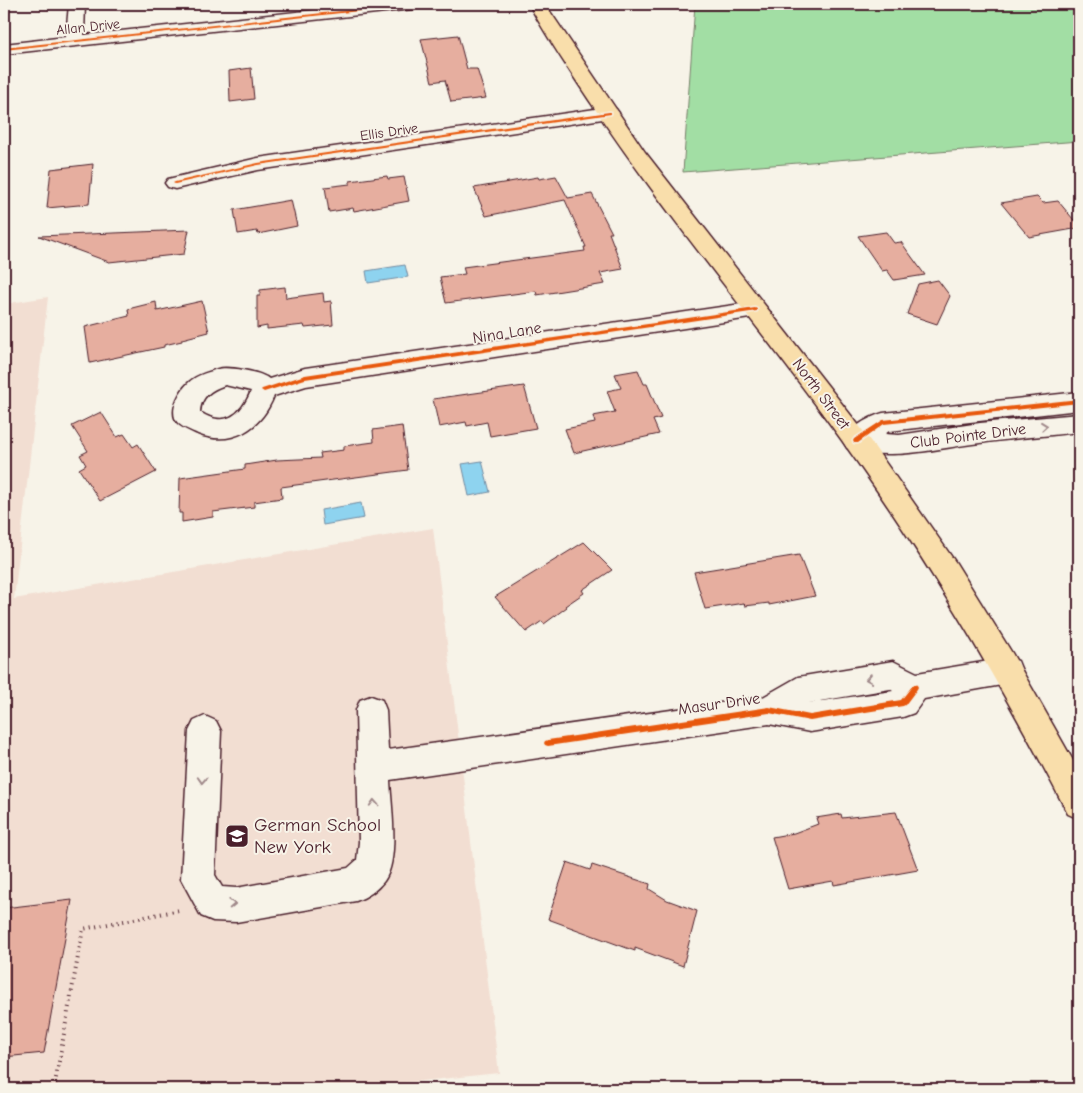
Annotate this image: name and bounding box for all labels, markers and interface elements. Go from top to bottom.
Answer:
street label: Allan Drive [55,15,121,39]
street label: Ellis Drive [359,120,419,144]
street label: Nina Lane [471,319,543,347]
street label: North Street [789,355,854,433]
street label: Club Pointe Drive [909,420,1027,452]
one-way arrow [1040,421,1048,432]
one-way arrow [865,673,873,684]
street label: Masur Drive [677,689,761,719]
one-way arrow [197,776,208,784]
one-way arrow [369,798,380,806]
place label: German School New York [254,814,381,858]
school or university icon: German School New York [224,823,250,849]
one-way arrow [229,899,237,909]

